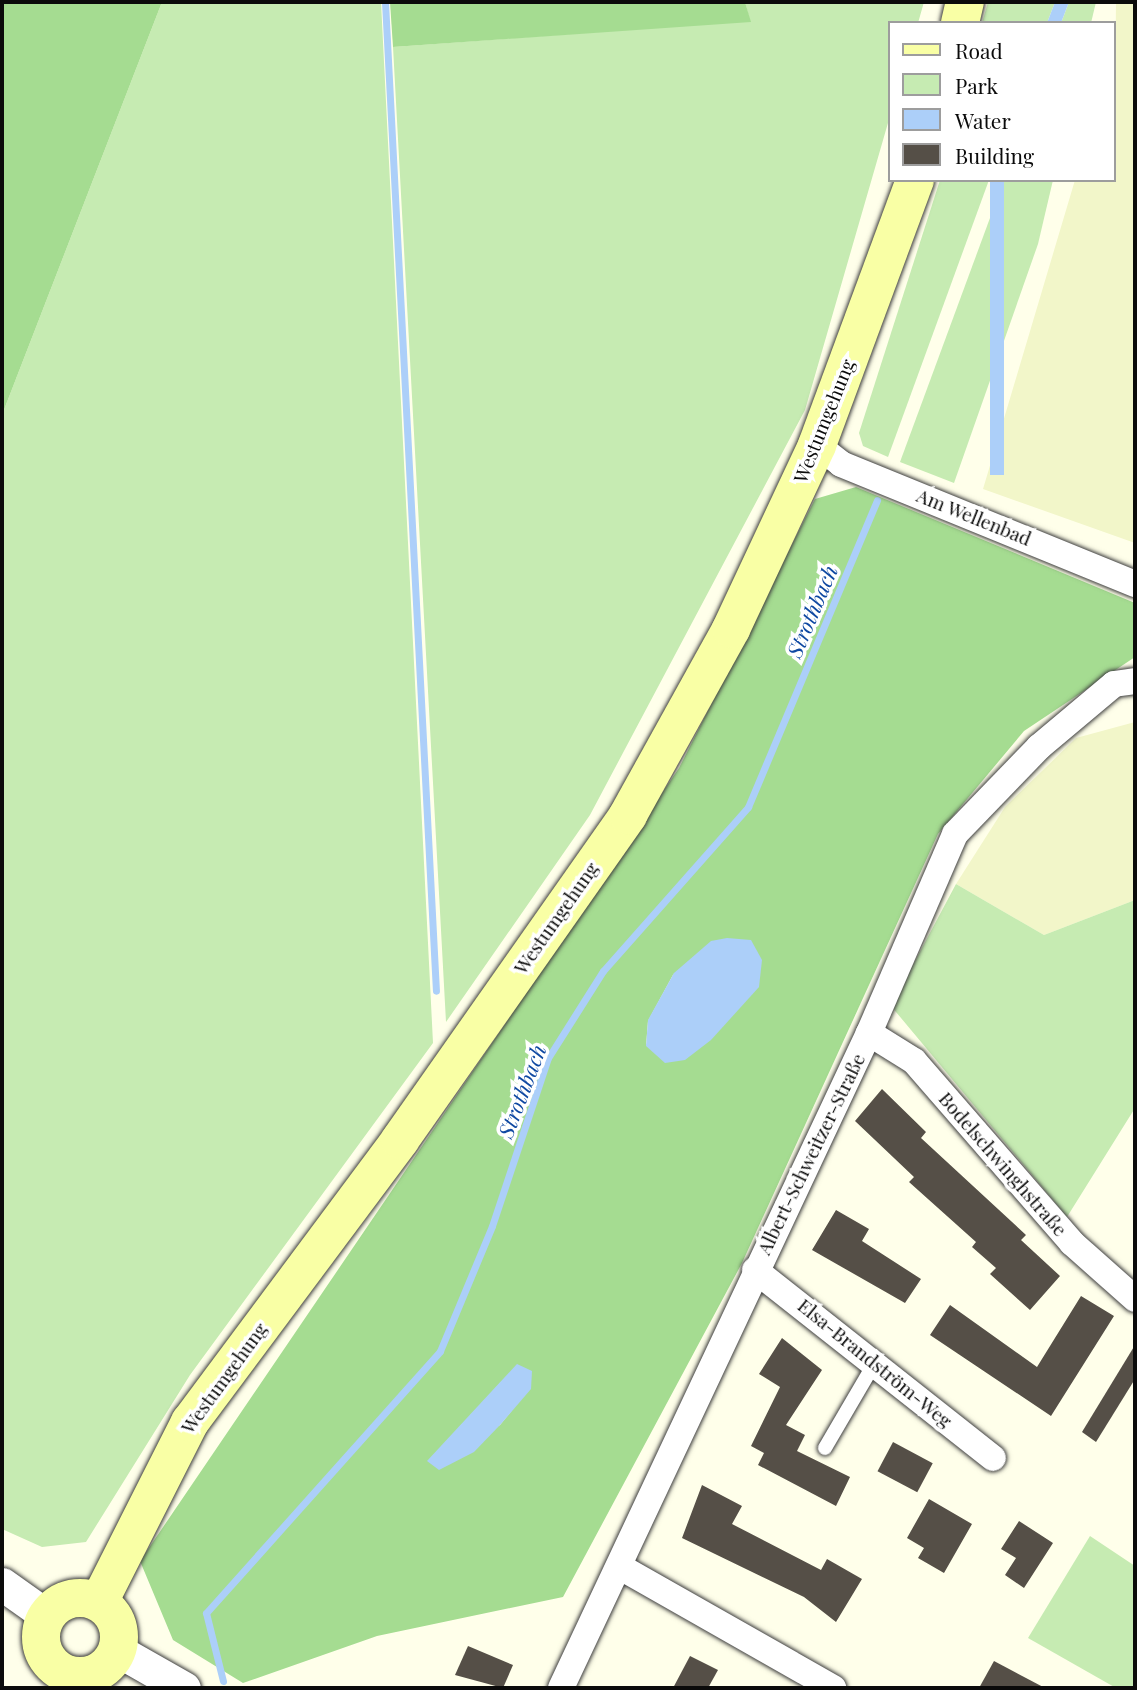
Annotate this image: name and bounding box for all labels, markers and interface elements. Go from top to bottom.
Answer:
legend [888,21,1116,182]
text: Road [955,36,1003,64]
text: Park [955,71,998,99]
text: Water [955,106,1011,134]
text: Building [955,141,1034,169]
street label: Westumgehung [789,356,859,486]
street label: Am Wellenbad [913,484,1035,550]
water label: Strothbach [780,561,842,661]
street label: Westumgehung [509,858,603,978]
water label: Strothbach [492,1041,550,1141]
street label: Albert-Schweitzer-Straße [752,1050,870,1258]
street label: Bodelschwinghstraße [934,1087,1072,1241]
street label: Elsa-Brandström-Weg [793,1294,957,1432]
street label: Westumgehung [176,1318,272,1438]

